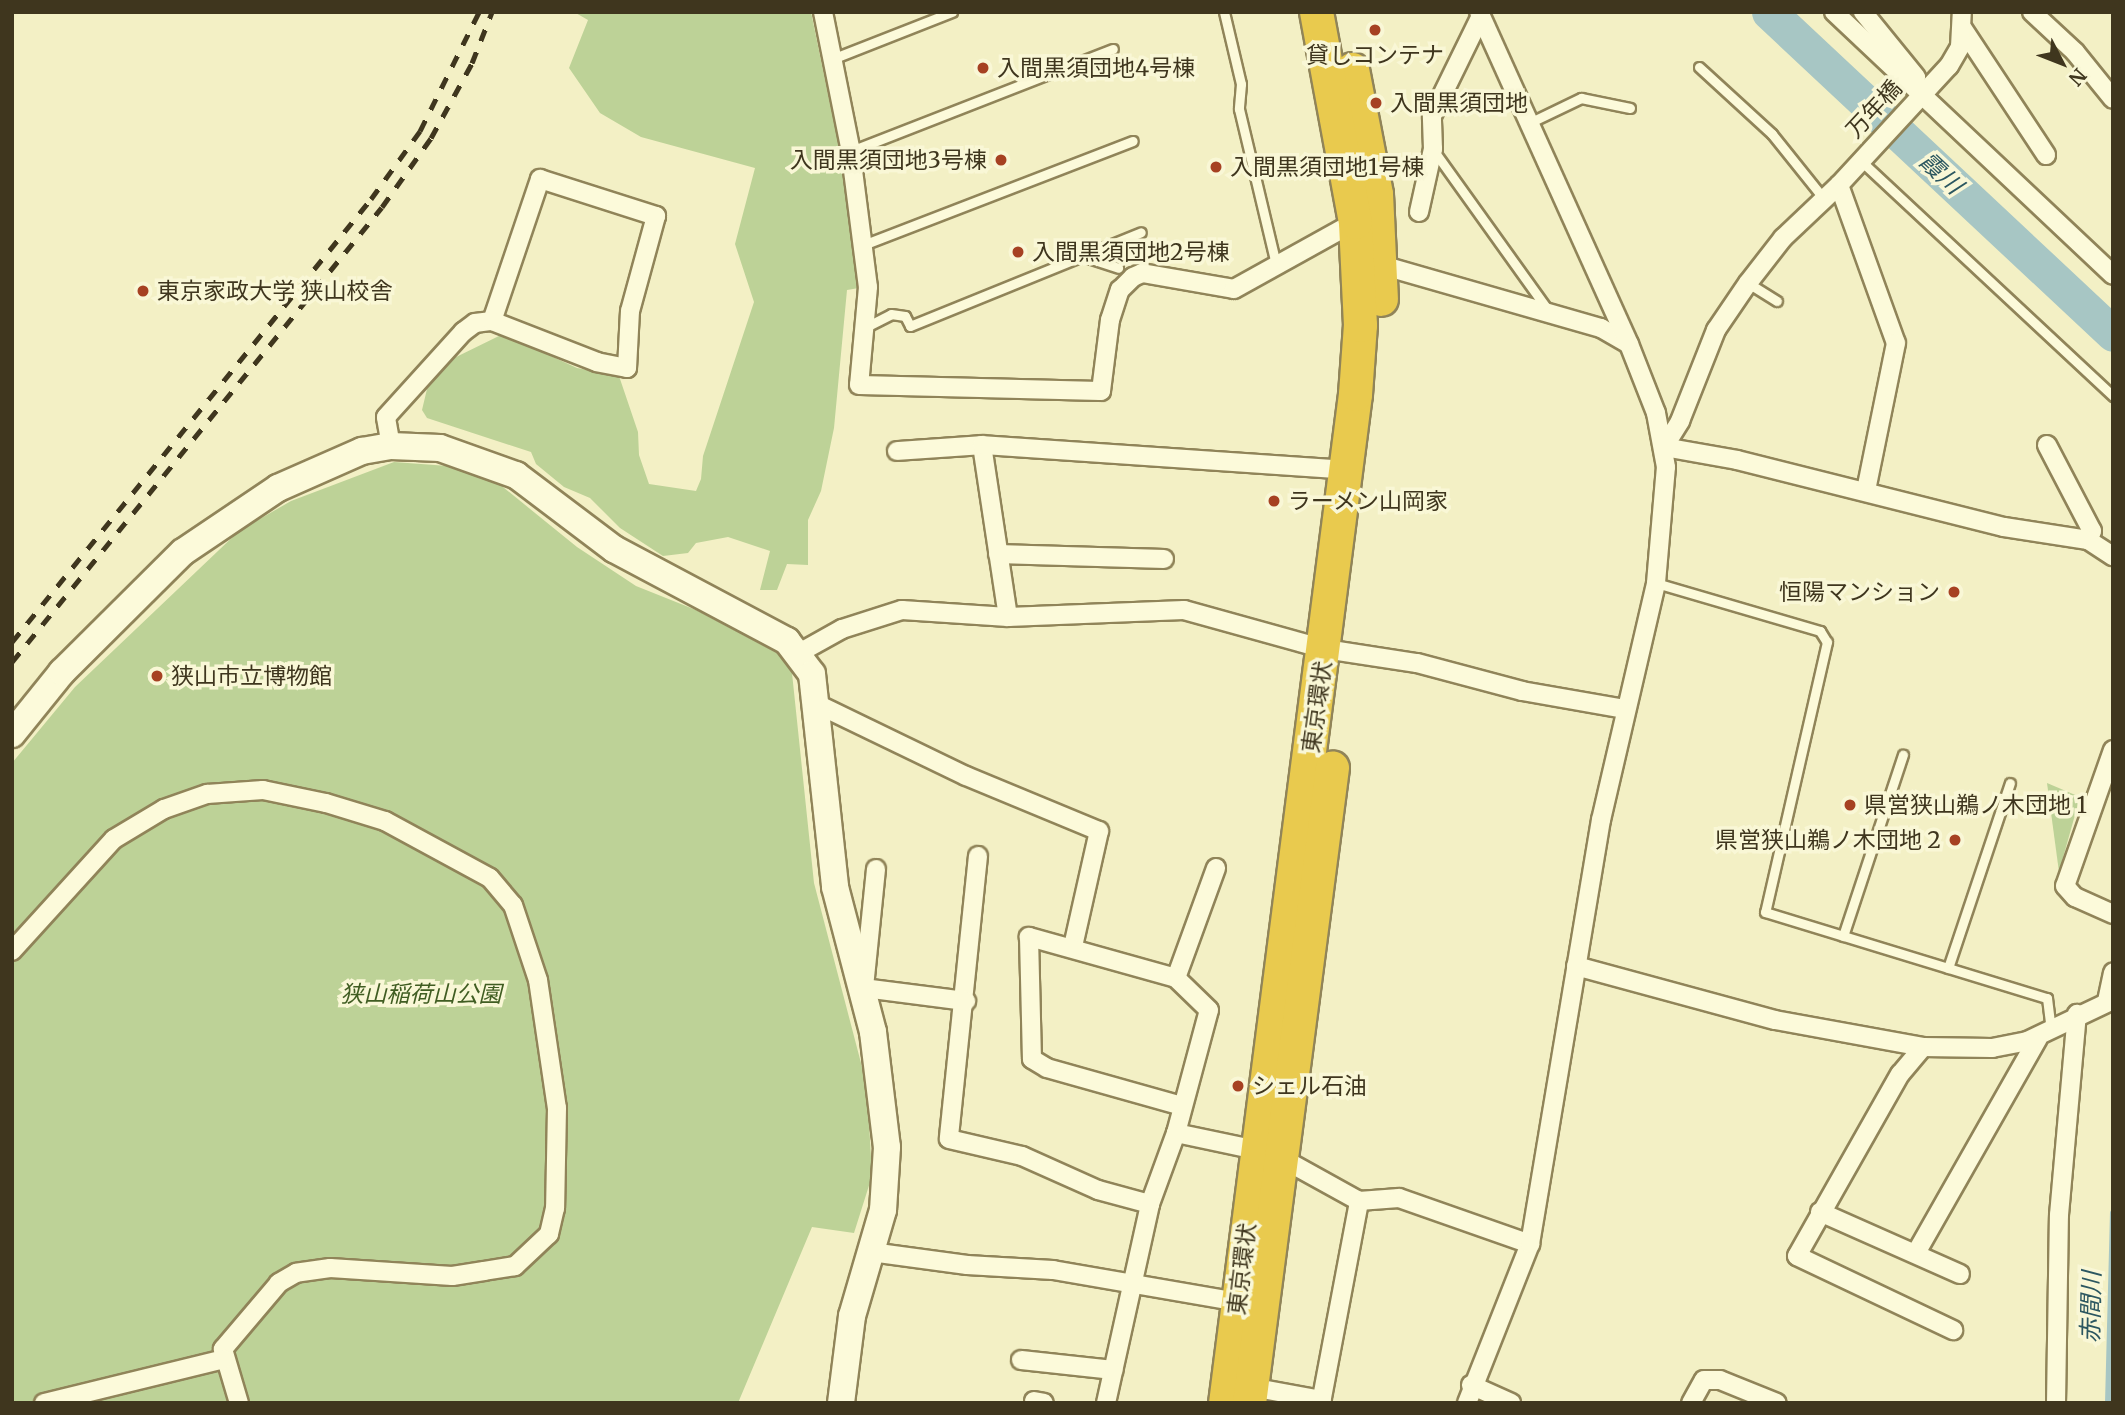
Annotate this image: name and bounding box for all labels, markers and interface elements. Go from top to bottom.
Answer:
marker: 貸しコンテナ [1367,22,1383,38]
north arrow [2027,28,2097,98]
place label: 貸しコンテナ [1306,41,1444,69]
place label: 入間黒須団地4号棟 [997,54,1195,82]
marker: 入間黒須団地4号棟 [975,60,991,76]
text: N [2064,63,2092,91]
street label: 万年橋 [1840,74,1908,144]
place label: 入間黒須団地 [1390,89,1528,117]
marker: 入間黒須団地 [1368,95,1384,111]
place label: 入間黒須団地3号棟 [790,146,987,174]
water label: 霞川 [1914,146,1968,200]
marker: 入間黒須団地3号棟 [993,152,1009,168]
place label: 入間黒須団地1号棟 [1230,153,1424,181]
marker: 入間黒須団地1号棟 [1208,159,1224,175]
place label: 入間黒須団地2号棟 [1032,238,1230,266]
marker: 入間黒須団地2号棟 [1010,244,1026,260]
place label: 東京家政大学 狭山校舎 [157,277,392,305]
marker: 東京家政大学 狭山校舎 [135,283,151,299]
place label: ラーメン山岡家 [1288,487,1449,515]
marker: ラーメン山岡家 [1266,493,1282,509]
place label: 恒陽マンション [1779,578,1940,606]
marker: 恒陽マンション [1946,584,1962,600]
street label: 東京環状 [1297,660,1337,754]
place label: 狭山市立博物館 [171,662,332,690]
marker: 狭山市立博物館 [149,668,165,684]
place label: 県営狭山鵜ノ木団地 1 [1864,791,2087,819]
marker: 県営狭山鵜ノ木団地 1 [1842,797,1858,813]
place label: 県営狭山鵜ノ木団地 2 [1715,826,1941,854]
marker: 県営狭山鵜ノ木団地 2 [1947,832,1963,848]
park label: 狭山稲荷山公園 [341,980,501,1008]
place label: シェル石油 [1252,1072,1367,1100]
marker: シェル石油 [1230,1078,1246,1094]
street label: 東京環状 [1223,1222,1261,1316]
water label: 赤間川 [2076,1271,2106,1343]

